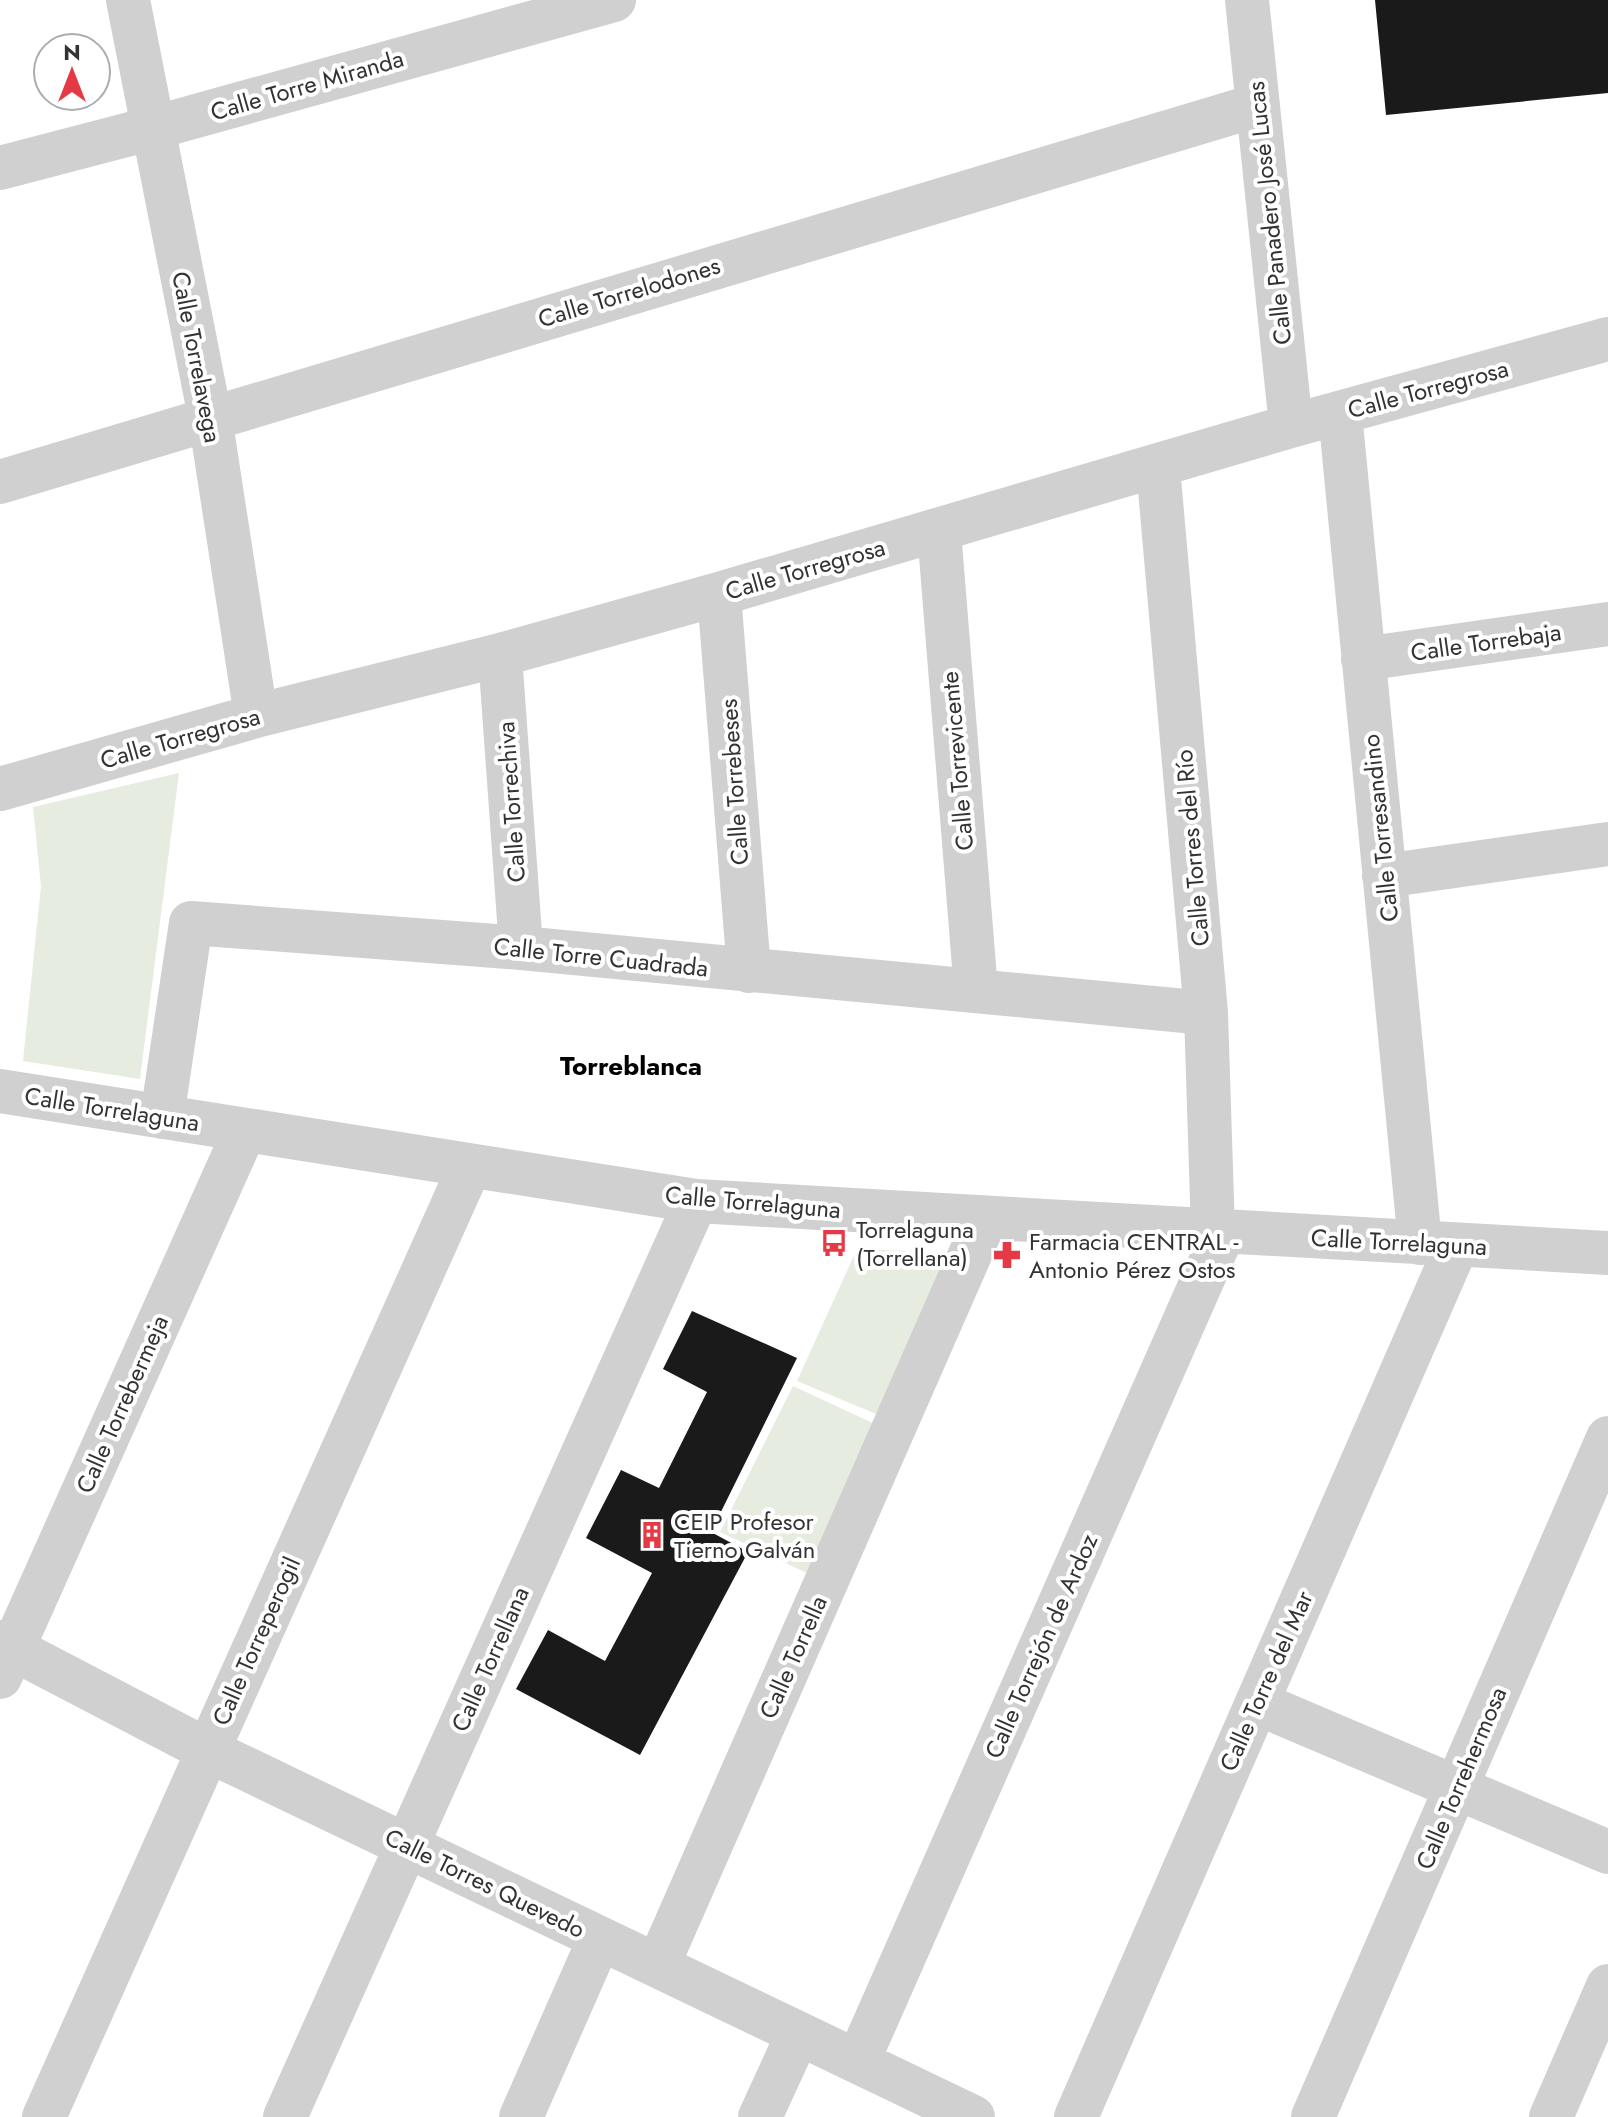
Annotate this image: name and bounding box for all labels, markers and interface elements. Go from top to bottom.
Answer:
north arrow [32,32,112,112]
text: N [63,36,81,68]
street label: Calle Torre Miranda [206,41,408,129]
street label: Calle Panadero José Lucas [1238,80,1300,346]
street label: Calle Torrelodones [534,248,724,336]
street label: Calle Torrelavega [163,268,231,446]
street label: Calle Torregrosa [1344,351,1512,427]
street label: Calle Torregrosa [721,529,889,609]
street label: Calle Torrebaja [1408,614,1564,670]
street label: Calle Torrevicente [932,670,982,852]
street label: Calle Torregrosa [96,698,264,778]
street label: Calle Torrebeses [711,698,757,866]
street label: Calle Torrechiva [488,720,534,884]
street label: Calle Torresandino [1353,733,1407,923]
street label: Calle Torres del Río [1166,748,1218,948]
street label: Calle Torre Cuadrada [492,928,710,986]
district label: Torreblanca [560,1047,702,1085]
street label: Calle Torrelaguna [22,1078,202,1140]
street label: Calle Torrelaguna [664,1177,842,1227]
place label: Torrelaguna (Torrellana) [856,1212,974,1275]
street label: Calle Torrelaguna [1310,1220,1488,1264]
place label: Farmacia CENTRAL - Antonio Pérez Ostos [1029,1224,1239,1287]
bus stop icon: Torrelaguna (Torrellana) [819,1228,849,1258]
pharmacy icon: Farmacia CENTRAL - Antonio Pérez Ostos [992,1240,1022,1270]
street label: Calle Torrebermeja [67,1309,177,1499]
place label: CEIP Profesor Tierno Galván [674,1504,815,1567]
building icon: CEIP Profesor Tierno Galván [637,1520,667,1550]
street label: Calle Torrejón de Ardoz [976,1528,1106,1764]
street label: Calle Torreperogil [203,1551,309,1731]
street label: Calle Torrellana [442,1581,538,1737]
street label: Calle Torre del Mar [1211,1585,1322,1777]
street label: Calle Torrella [750,1590,836,1724]
street label: Calle Torrehermosa [1407,1681,1515,1875]
street label: Calle Torres Quevedo [379,1819,591,1947]

